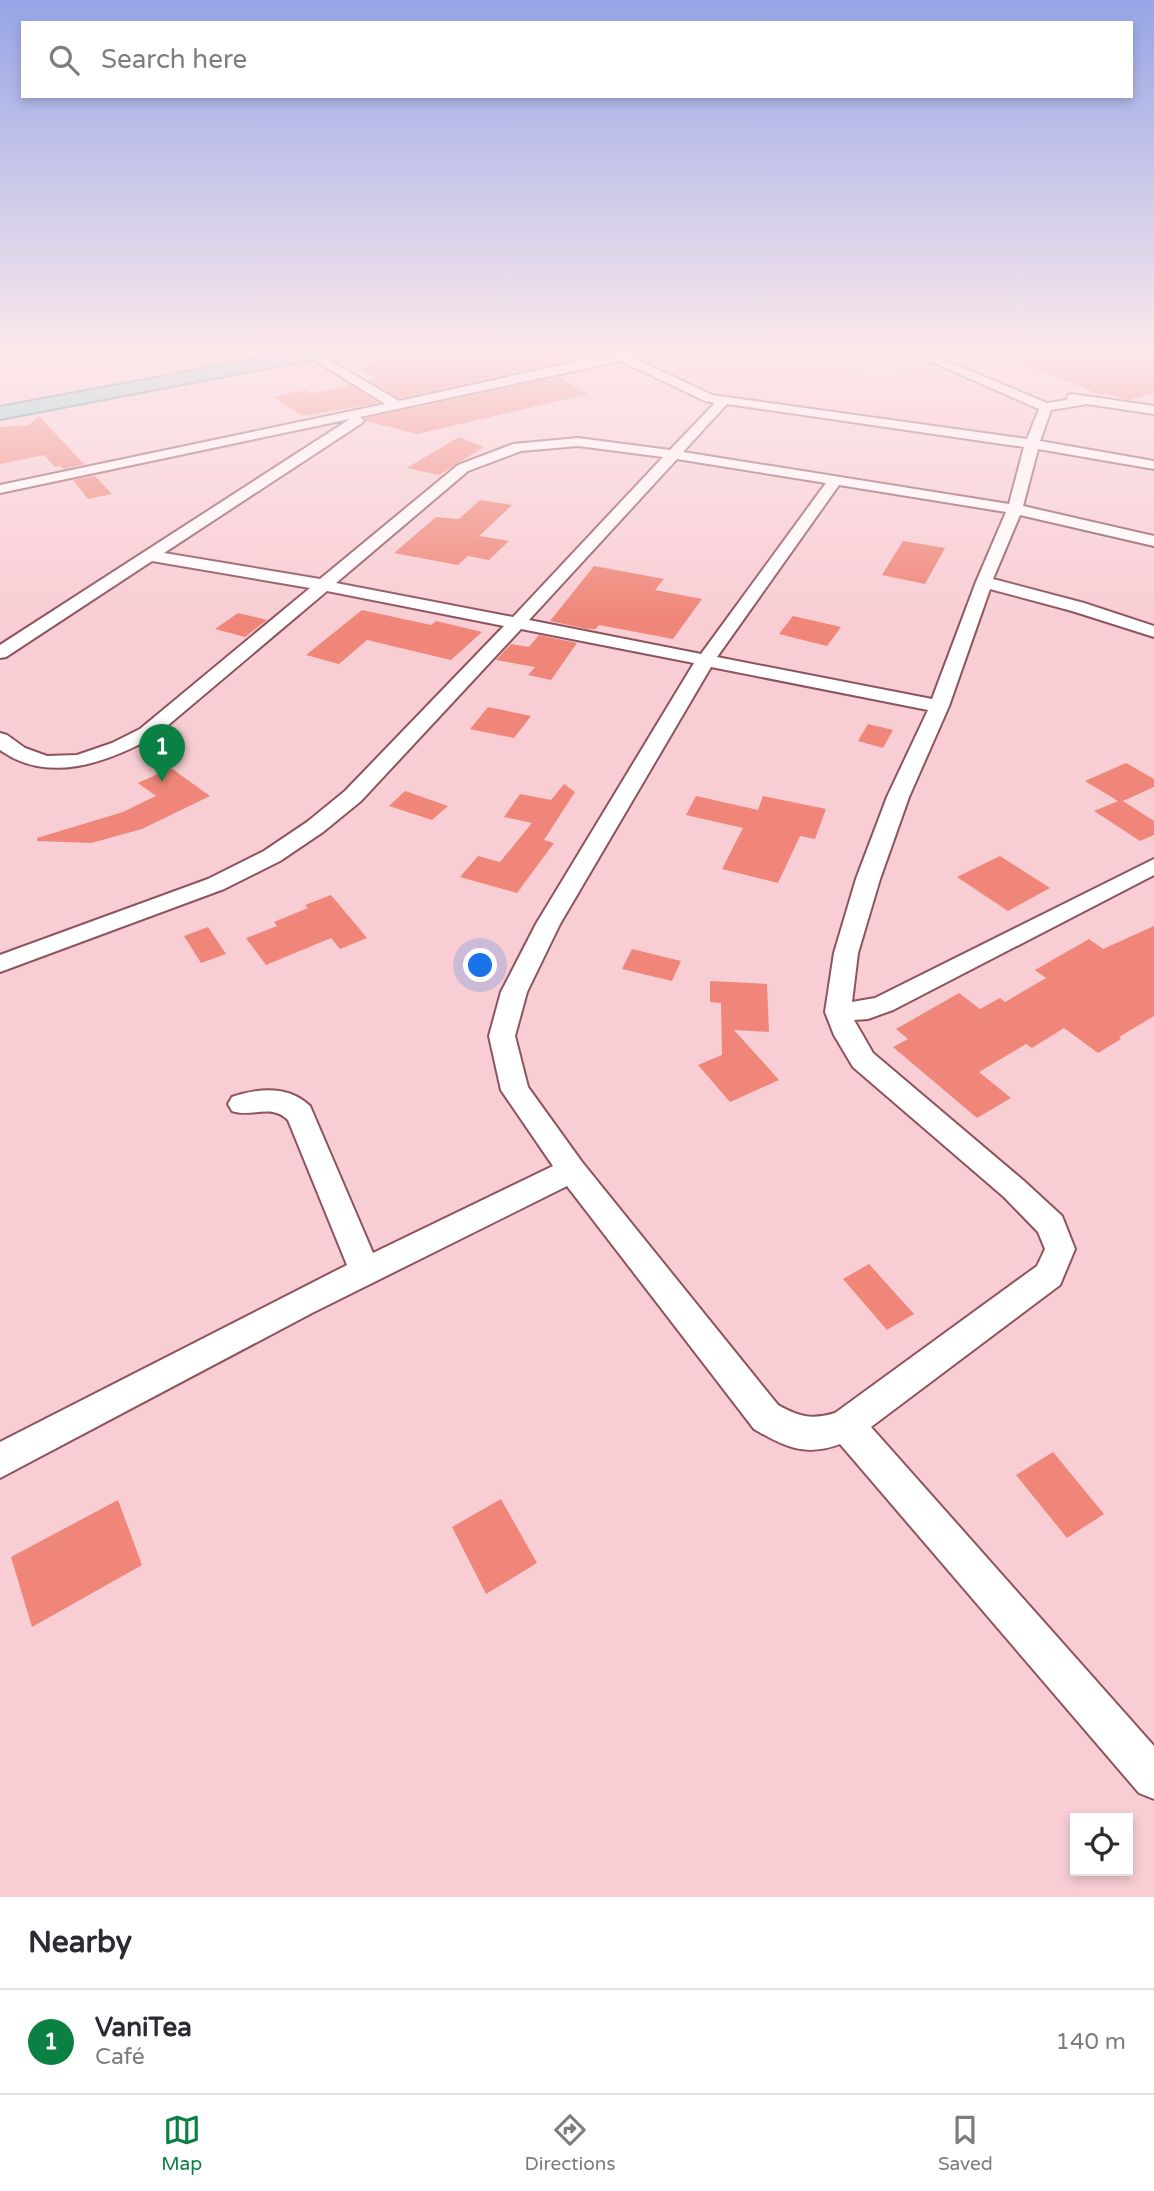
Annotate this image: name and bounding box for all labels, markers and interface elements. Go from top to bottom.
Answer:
search box [21,21,1133,98]
icon: search [45,41,83,79]
text: Search here [101,44,247,75]
pin: 1 [139,724,185,782]
your location [463,948,497,982]
map controls [1070,1813,1133,1876]
button: locate [1070,1813,1133,1876]
text: Nearby [28,1924,132,1961]
text: VaniTea [95,2012,192,2043]
text: 1 [44,2028,58,2056]
text: 140 m [1056,2028,1126,2056]
text: Café [95,2043,145,2071]
tab: Map [161,2111,202,2175]
tab: Directions [525,2111,616,2175]
tab: Saved [938,2111,993,2175]

